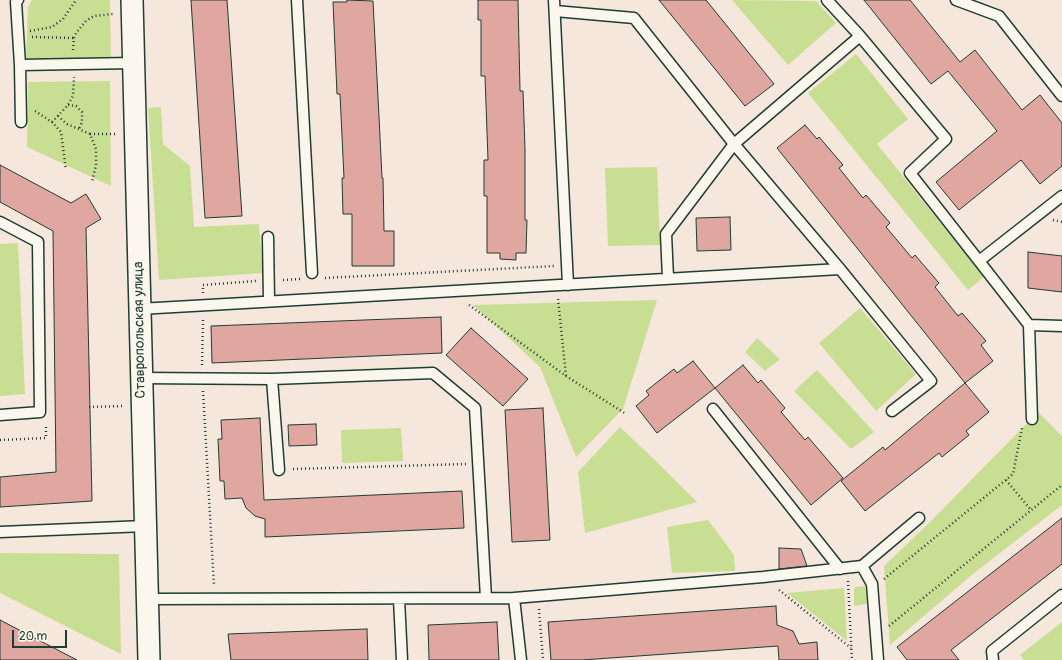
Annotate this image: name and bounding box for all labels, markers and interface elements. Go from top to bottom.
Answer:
street label: Ставропольская улица [130,261,150,399]
scale bar [14,622,69,648]
text: 20 m [19,629,47,644]

